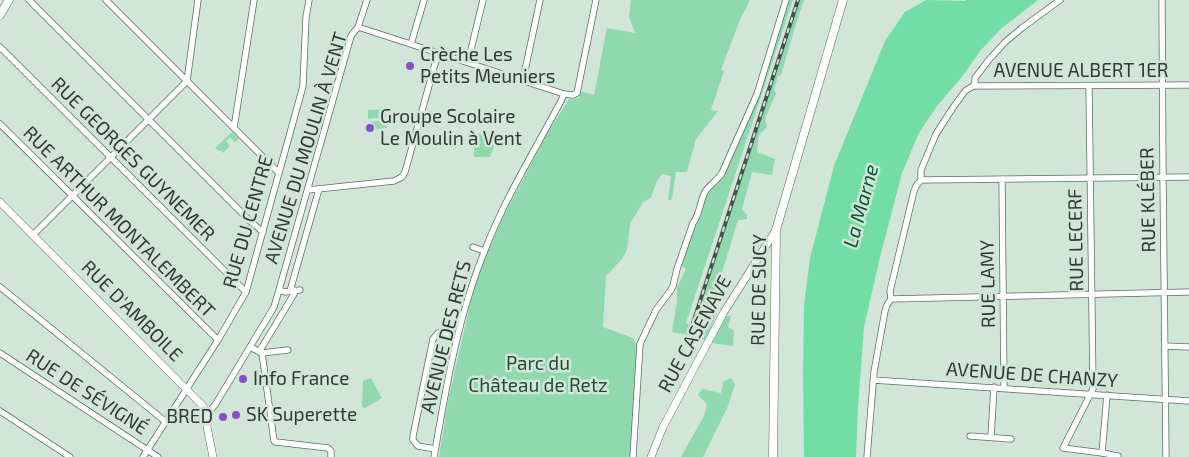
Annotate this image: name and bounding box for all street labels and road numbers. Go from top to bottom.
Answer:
street label: AVENUE DU MOULIN À VENT [260,29,352,267]
street label: AVENUE ALBERT 1ER [993,60,1169,82]
street label: RUE GEORGES GUYNEMER [46,72,220,246]
street label: RUE ARTHUR MONTALEMBERT [18,121,220,323]
street label: RUE KLÉBER [1136,147,1160,253]
street label: RUE DU CENTRE [218,153,278,291]
street label: RUE LECERF [1064,188,1088,292]
street label: RUE DE SUCY [747,234,771,346]
street label: RUE LAMY [976,240,1000,328]
street label: RUE D'AMBOILE [77,256,187,366]
street label: AVENUE DES RETS [416,258,476,416]
street label: RUE CASENAVE [654,272,736,396]
street label: RUE DE SÉVIGNÉ [22,344,152,440]
street label: AVENUE DE CHANZY [945,358,1119,392]

